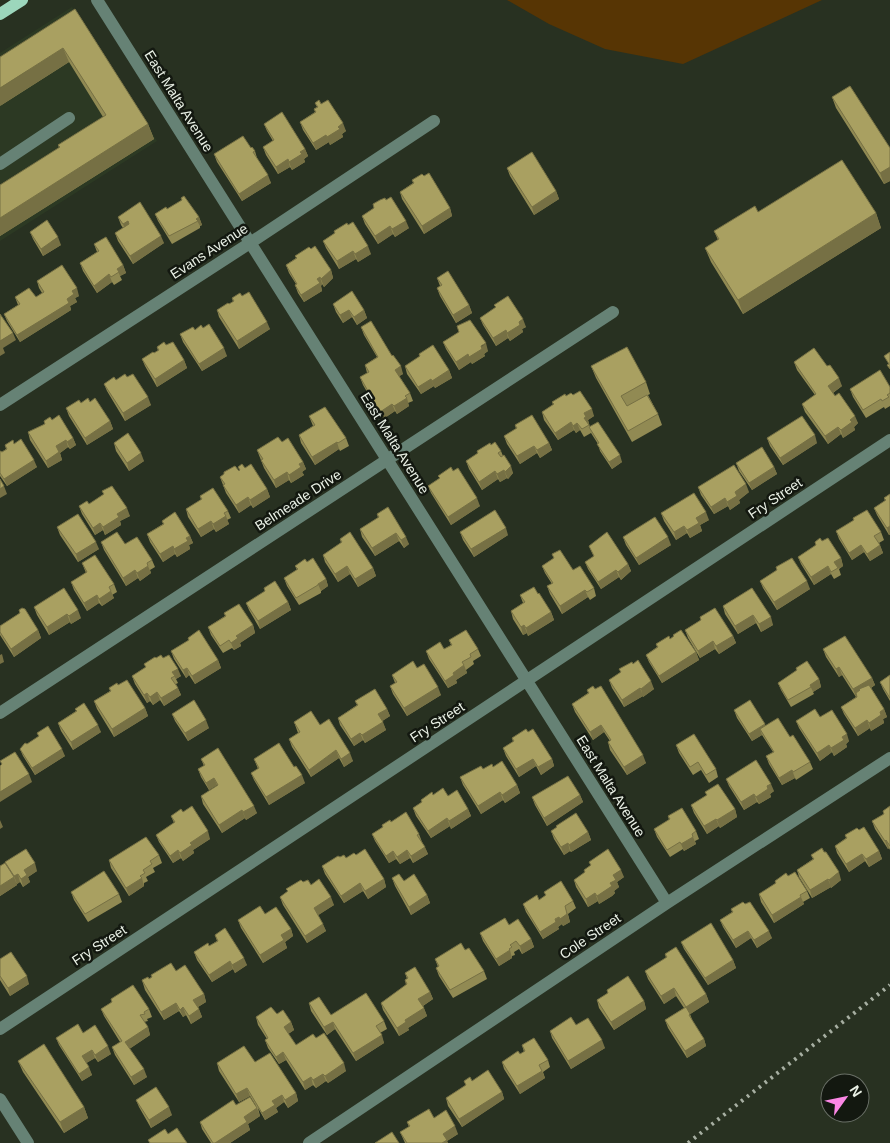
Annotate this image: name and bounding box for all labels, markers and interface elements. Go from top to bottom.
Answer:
street label: East Malta Avenue [141,47,217,155]
street label: Evans Avenue [167,220,251,282]
street label: East Malta Avenue [357,389,433,497]
street label: Belmeade Drive [252,466,344,534]
street label: Fry Street [745,474,805,522]
street label: Fry Street [407,698,467,745]
street label: East Malta Avenue [573,732,649,840]
street label: Cole Street [556,910,624,962]
street label: Fry Street [69,921,129,968]
north arrow [820,1073,870,1123]
text: N [846,1082,865,1100]

